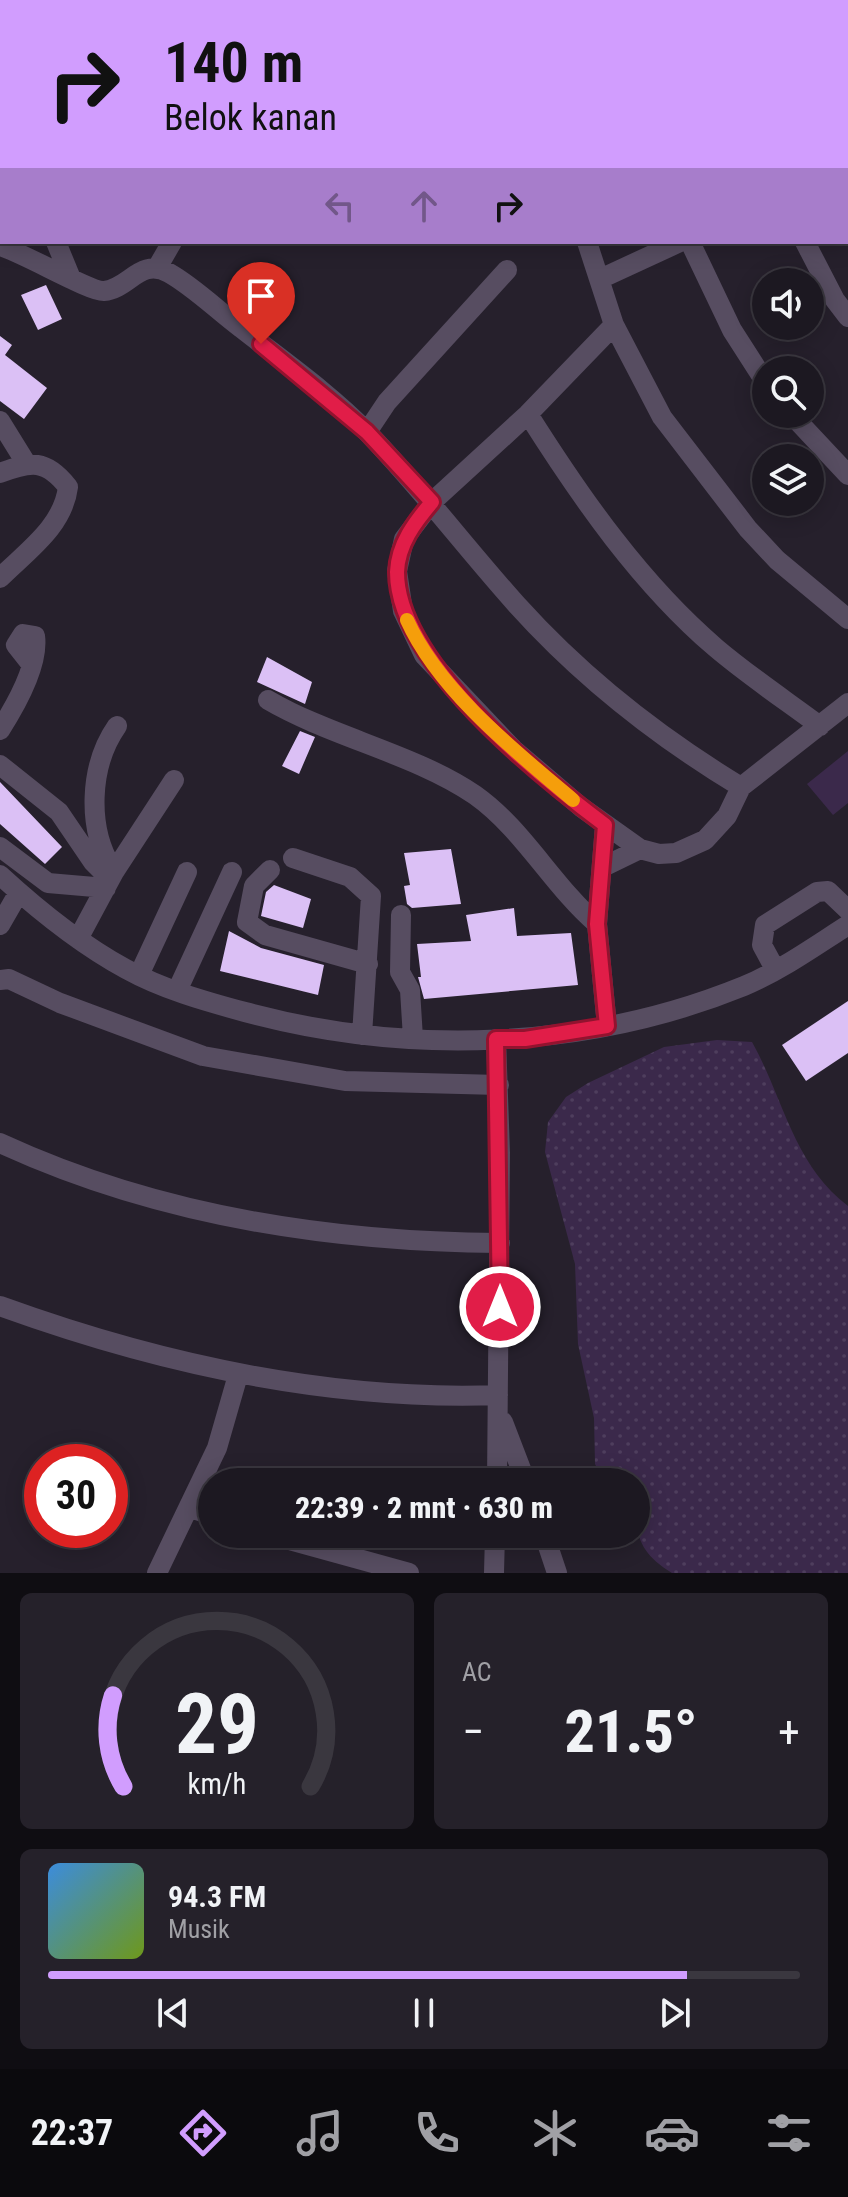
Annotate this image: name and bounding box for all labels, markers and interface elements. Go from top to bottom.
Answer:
text: 140 m [164,30,303,96]
icon: right [32,32,136,136]
text: Belok kanan [164,97,337,139]
icon: left [318,184,362,228]
icon: ahead [402,184,446,228]
icon: right [486,184,530,228]
pin [227,262,295,344]
map controls [752,268,824,516]
button: sound [752,268,824,340]
icon: arrive [239,274,283,318]
button: search [752,356,824,428]
button: layers [752,444,824,516]
position arrow [458,1265,542,1349]
speed limit sign: 30 [24,1444,128,1548]
text: 22:39 · 2 mnt · 630 m [295,1490,553,1525]
text: AC [462,1657,492,1687]
text: 29 [175,1676,259,1773]
text: 21.5° [565,1696,698,1767]
text: − [462,1706,484,1758]
text: + [778,1706,800,1758]
text: km/h [188,1767,246,1801]
text: 94.3 FM [168,1879,266,1914]
text: Musik [168,1914,230,1944]
icon: previous [151,1991,195,2035]
icon: pause [402,1991,446,2035]
icon: next [653,1991,697,2035]
icon: directions [175,2105,231,2161]
icon: music [292,2105,348,2161]
icon: phone [409,2105,465,2161]
icon: climate [527,2105,583,2161]
icon: car [644,2105,700,2161]
icon: filters [761,2105,817,2161]
text: 22:37 [31,2112,113,2154]

